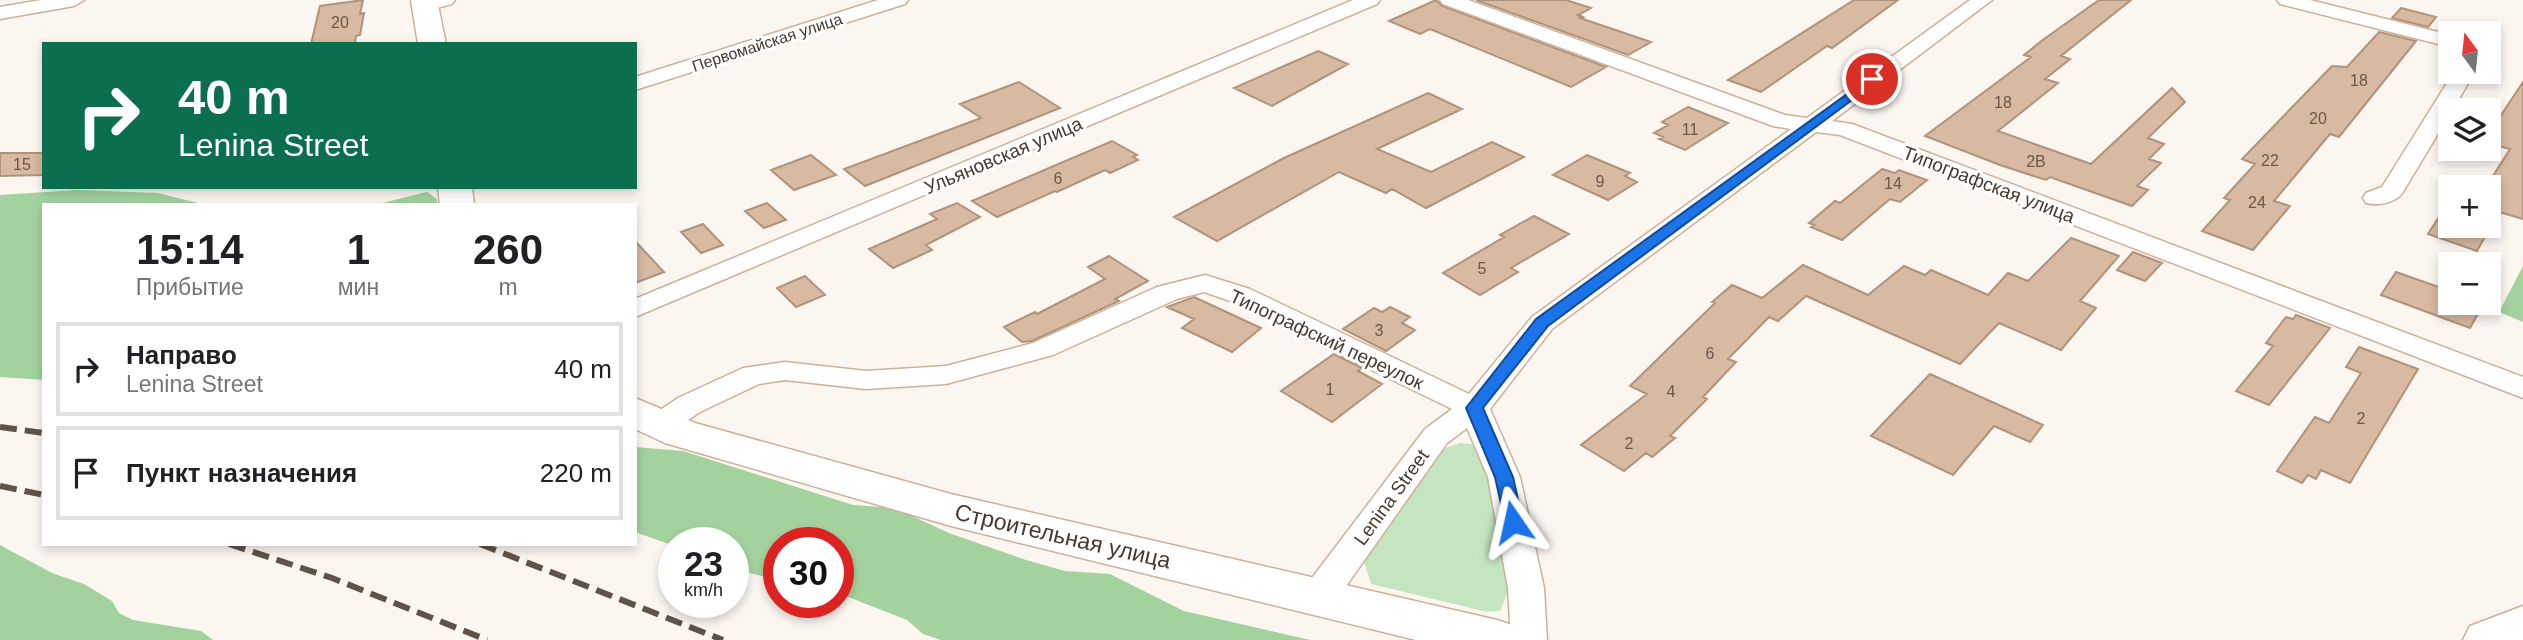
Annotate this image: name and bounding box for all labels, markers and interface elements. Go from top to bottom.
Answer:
street label: Первомайская улица [690,10,844,75]
house number: 20 [331,14,349,31]
north arrow [2438,21,2501,84]
map controls [2438,21,2501,315]
pin [1842,49,1902,109]
icon: arrive [1853,60,1891,98]
icon: right [63,70,154,161]
text: 40 m [178,70,290,124]
house number: 18 [2350,72,2368,89]
house number: 18 [1994,94,2012,111]
button: layers [2438,98,2501,161]
house number: 20 [2309,110,2327,127]
street label: Ульяновская улица [921,112,1086,198]
house number: 11 [1682,121,1698,138]
text: Lenina Street [178,127,368,163]
street label: Типографская улица [1900,142,2078,227]
house number: 22 [2261,152,2279,169]
house number: 2В [2026,153,2046,170]
house number: 15 [13,156,31,173]
house number: 6 [1054,170,1063,187]
house number: 9 [1596,173,1605,190]
house number: 14 [1884,175,1902,192]
button: + [2438,175,2501,238]
house number: 24 [2248,194,2266,211]
text: 15:14 [136,226,244,273]
text: 1 [347,226,370,273]
text: 260 [473,226,543,273]
button: − [2438,252,2501,315]
house number: 5 [1478,260,1487,277]
text: Прибытие [136,274,244,300]
text: мин [338,274,379,300]
text: m [498,274,518,300]
street label: Типографский переулок [1227,285,1428,394]
house number: 3 [1375,322,1384,339]
text: Направо [126,340,237,370]
house number: 6 [1706,345,1715,362]
icon: right [67,350,105,388]
text: 40 m [554,354,612,384]
text: Lenina Street [126,371,263,397]
house number: 1 [1326,381,1335,398]
house number: 4 [1667,383,1676,400]
house number: 2 [2357,410,2366,427]
house number: 2 [1625,435,1634,452]
street label: Lenina Street [1350,445,1434,549]
icon: arrive [67,454,105,492]
text: Пункт назначения [126,458,357,488]
text: 220 m [540,458,612,488]
position arrow [1476,485,1550,559]
street label: Строительная улица [952,498,1174,574]
speed limit sign: 30 [763,527,854,618]
text: 23 [684,544,723,583]
text: km/h [684,580,723,600]

